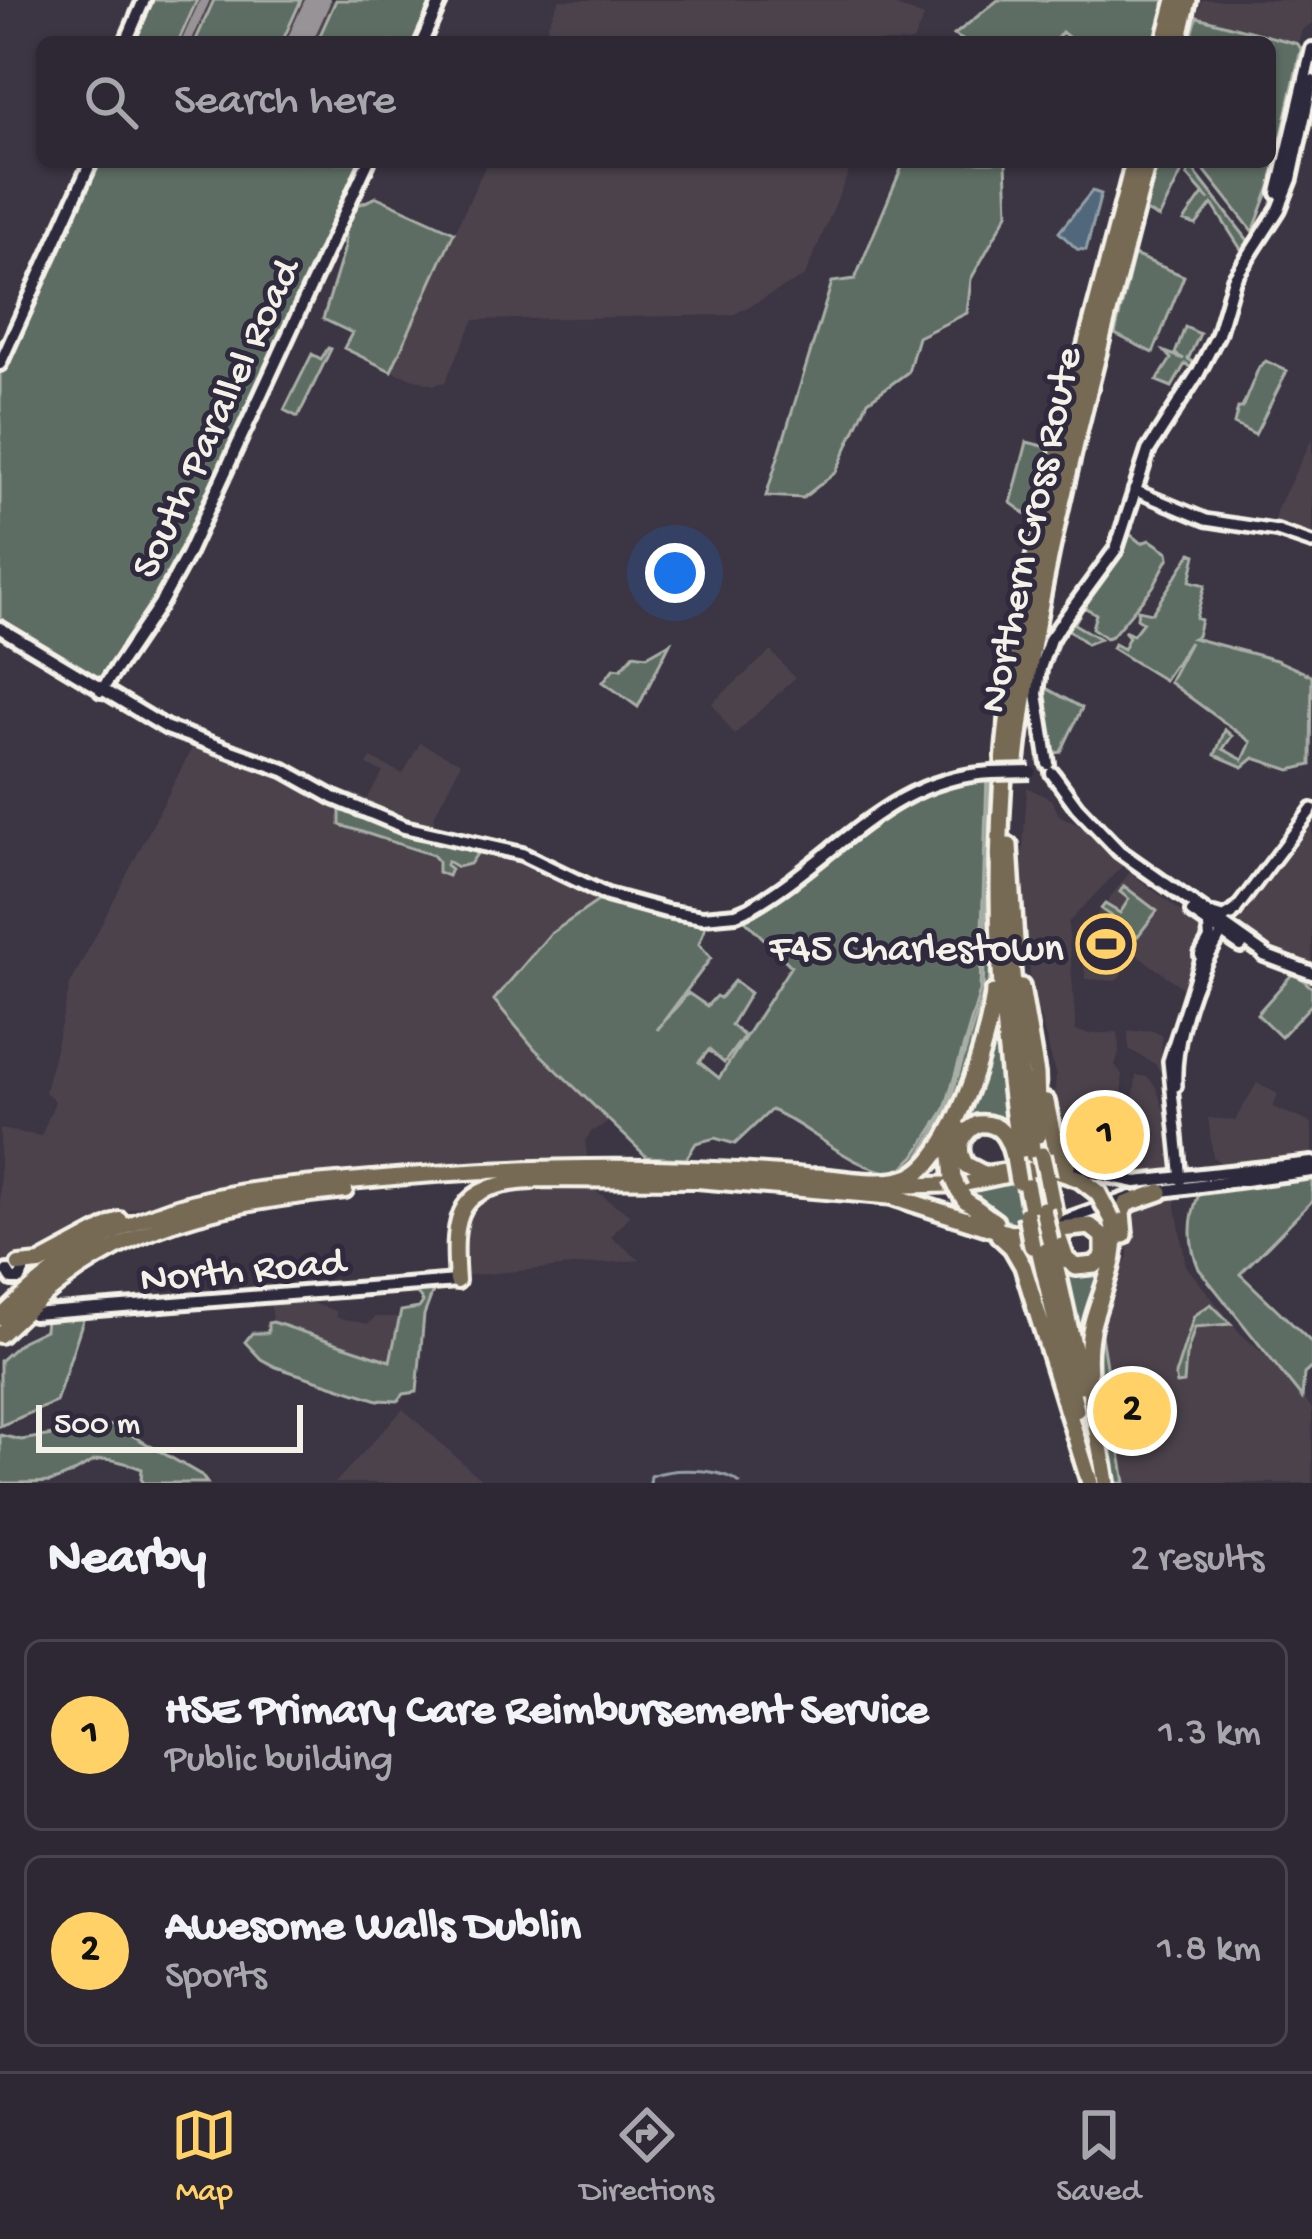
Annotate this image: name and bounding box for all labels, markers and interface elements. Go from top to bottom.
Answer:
search box [36,36,1276,168]
icon: search [78,69,144,135]
text: Search here [174,76,396,129]
street label: South Parallel Road [123,250,316,588]
street label: Northern Cross Route [971,342,1096,718]
your location [645,543,705,603]
sports icon: F45 Charlestown [1075,913,1137,975]
place label: F45 Charlestown [768,927,1064,976]
pin: 1 [1066,1090,1144,1180]
street label: North Road [138,1240,351,1307]
pin: 2 [1093,1366,1171,1456]
scale bar [36,1399,303,1452]
text: 500 m [54,1407,140,1445]
text: Nearby [48,1531,206,1591]
text: 2 results [1130,1538,1264,1584]
text: HSE Primary Care Reimbursement Service [165,1686,928,1739]
text: 1 [82,1712,98,1758]
text: 1.3 km [1158,1712,1261,1758]
text: Public building [165,1739,393,1785]
text: Awesome Walls Dublin [165,1902,581,1955]
text: 2 [80,1928,100,1974]
text: 1.8 km [1157,1928,1261,1974]
text: Sports [165,1955,267,2001]
tab: Map [171,2102,237,2212]
tab: Directions [580,2102,714,2212]
tab: Saved [1056,2102,1141,2212]

